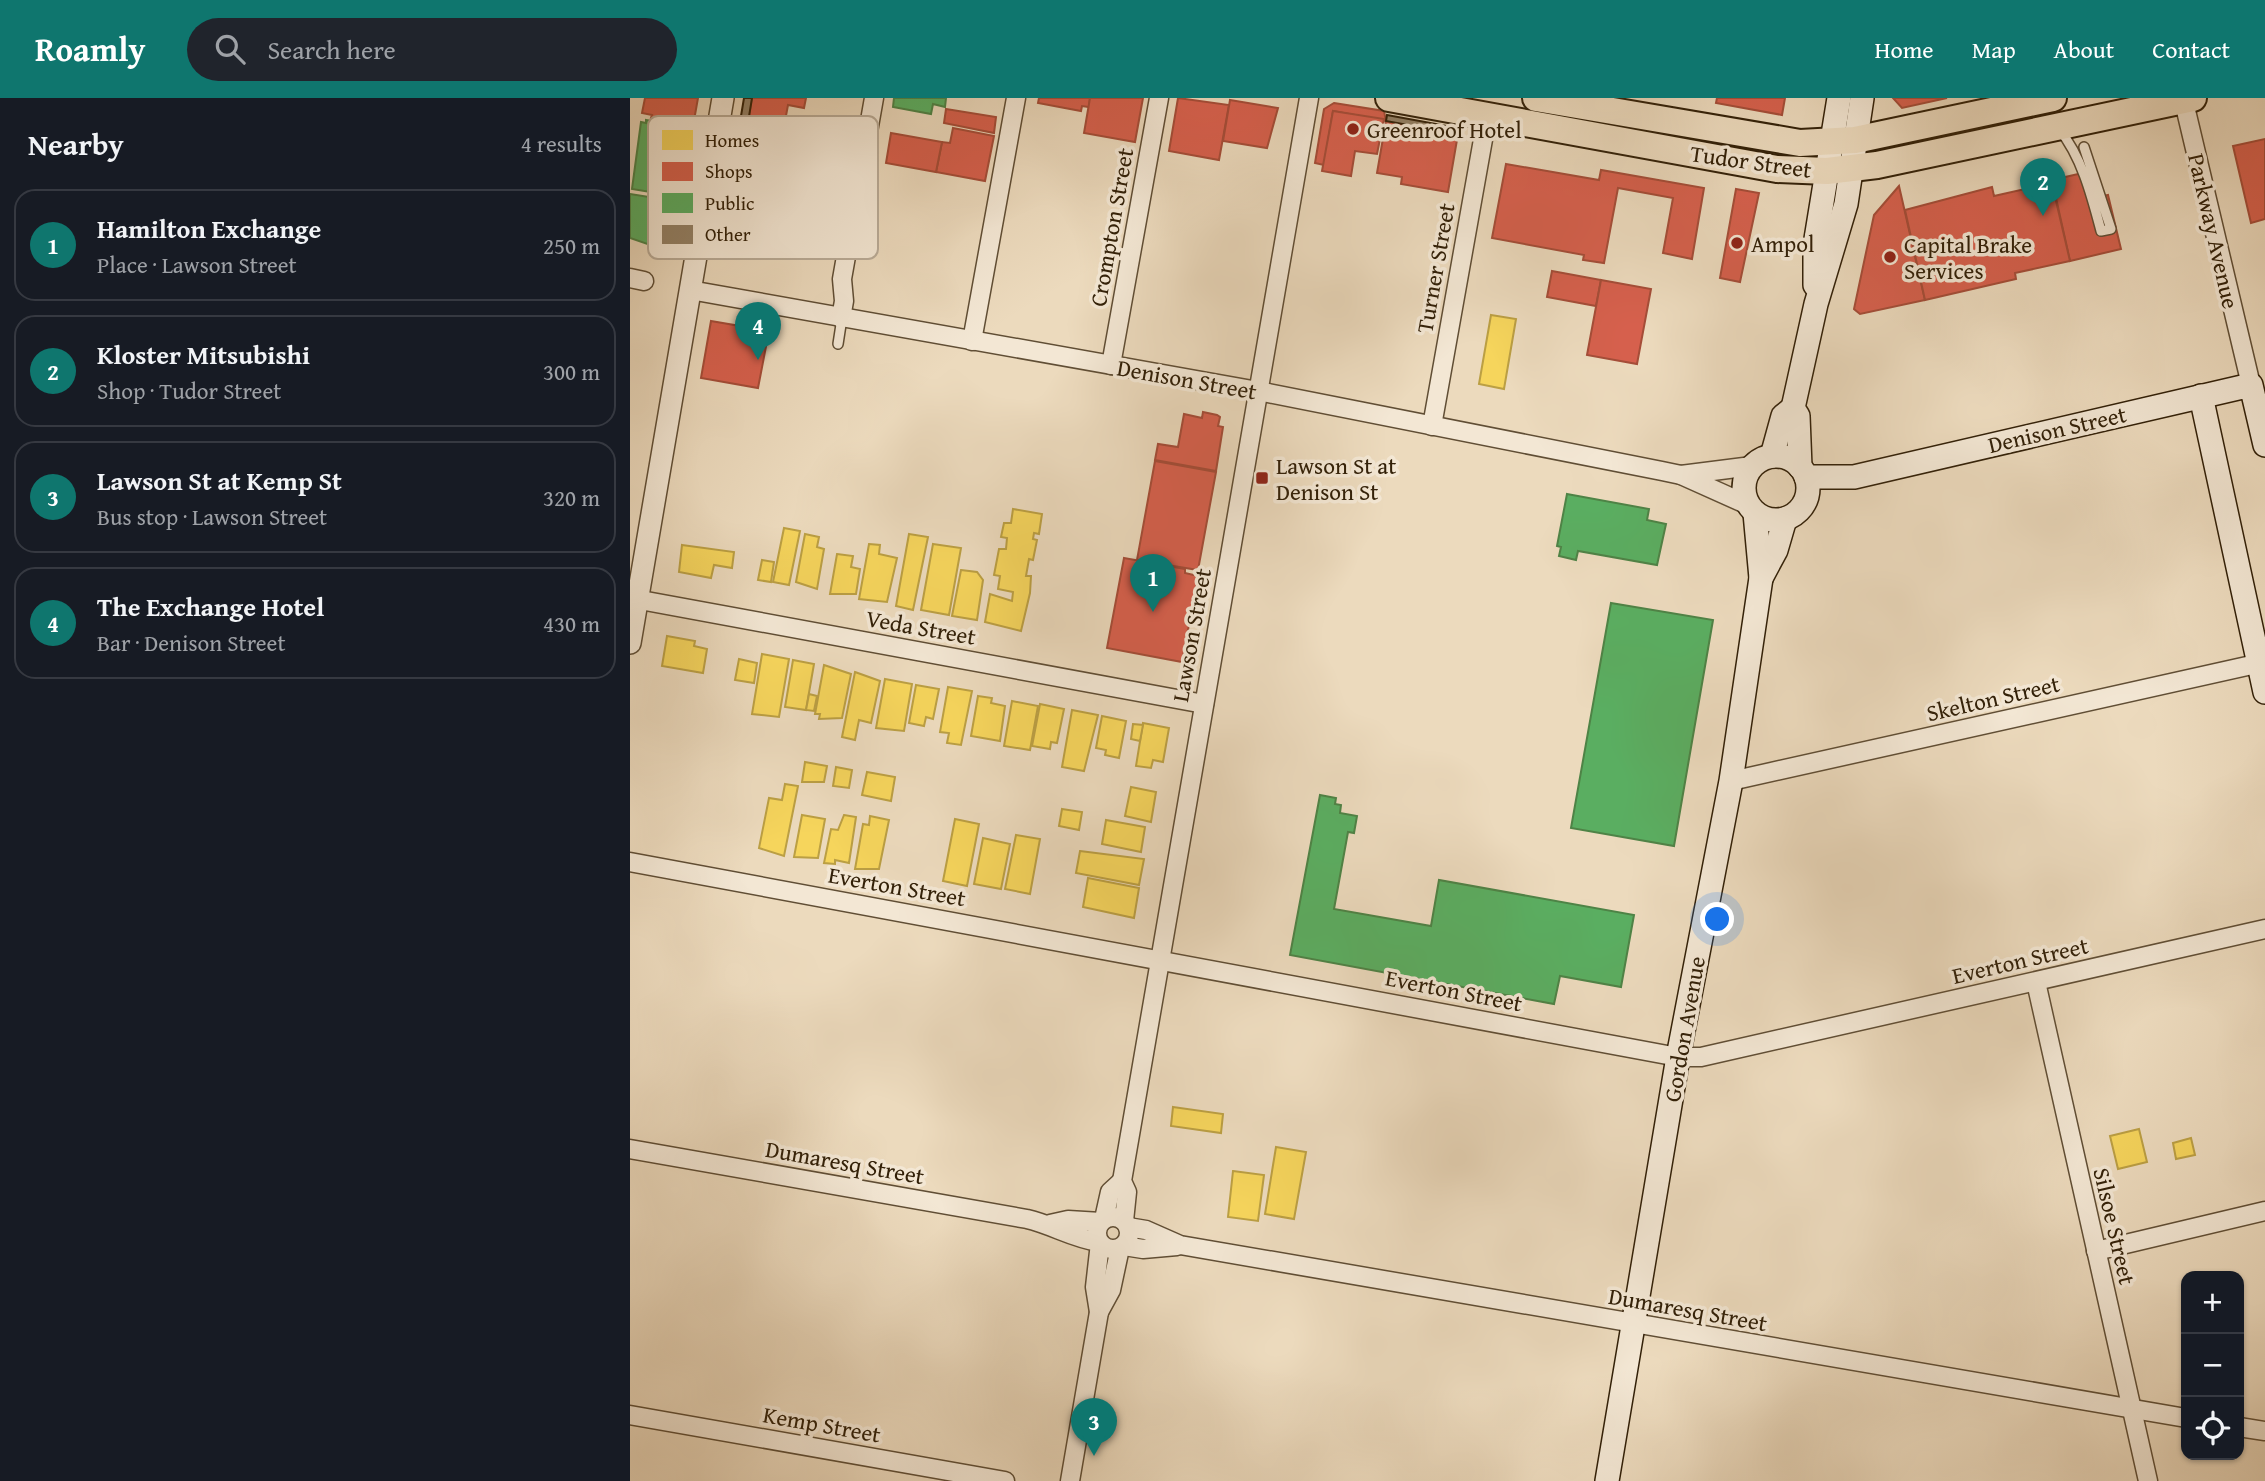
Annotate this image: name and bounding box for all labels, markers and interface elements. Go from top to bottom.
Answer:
search box [187,18,677,81]
text: Roamly [35,25,145,73]
icon: search [211,30,249,68]
text: Search here [267,30,396,69]
text: Home [1875,32,1934,67]
text: Map [1972,32,2016,67]
text: About [2054,32,2114,67]
text: Contact [2152,32,2230,67]
place label: Greenroof Hotel [1367,113,1522,146]
legend [648,116,878,259]
marker: Greenroof Hotel [1345,121,1361,137]
text: Nearby [28,122,124,166]
text: Homes [705,126,759,154]
text: 4 results [521,127,602,160]
street label: Tudor Street [1688,136,1814,186]
street label: Crompton Street [1081,145,1141,309]
street label: Parkway Avenue [2180,150,2248,312]
text: Shops [705,157,752,185]
pin: 2 [2020,158,2066,216]
text: Public [705,189,754,217]
street label: Turner Street [1407,200,1463,336]
text: Hamilton Exchange [97,209,321,248]
text: Other [705,220,751,248]
place label: Ampol [1751,227,1814,260]
place label: Capital Brake Services [1904,228,2032,287]
text: 1 [47,229,59,262]
text: 250 m [543,229,600,262]
marker: Ampol [1729,235,1745,251]
text: Place · Lawson Street [97,248,297,281]
marker: Capital Brake Services [1882,249,1898,265]
pin: 4 [735,302,781,360]
text: Kloster Mitsubishi [97,335,310,374]
street label: Denison Street [1115,350,1259,408]
text: 2 [47,355,59,388]
text: 300 m [543,355,600,388]
text: Shop · Tudor Street [97,374,281,407]
street label: Denison Street [1985,397,2129,461]
place label: Lawson St at Denison St [1276,449,1396,508]
text: Lawson St at Kemp St [97,461,342,500]
marker: Lawson St at Denison St [1254,470,1270,486]
text: 3 [47,481,59,514]
text: 320 m [543,481,600,514]
text: Bus stop · Lawson Street [97,500,327,533]
pin: 1 [1130,554,1176,612]
street label: Lawson Street [1163,566,1219,704]
text: The Exchange Hotel [97,587,324,626]
street label: Veda Street [864,601,978,653]
text: 4 [47,607,59,640]
text: 430 m [543,607,600,640]
text: Bar · Denison Street [97,626,286,659]
street label: Skelton Street [1923,667,2063,729]
street label: Everton Street [826,858,968,914]
your location [1700,902,1734,936]
street label: Everton Street [1949,928,2091,992]
street label: Gordon Avenue [1655,954,1713,1104]
street label: Everton Street [1383,961,1525,1019]
street label: Dumaresq Street [763,1132,927,1192]
street label: Silsoe Street [2086,1164,2144,1288]
map controls [2181,1271,2244,1460]
button: + [2181,1271,2244,1334]
street label: Dumaresq Street [1606,1279,1770,1339]
button: − [2181,1334,2244,1397]
street label: Kemp Street [761,1397,883,1451]
button: locate [2181,1397,2244,1460]
pin: 3 [1071,1398,1117,1456]

